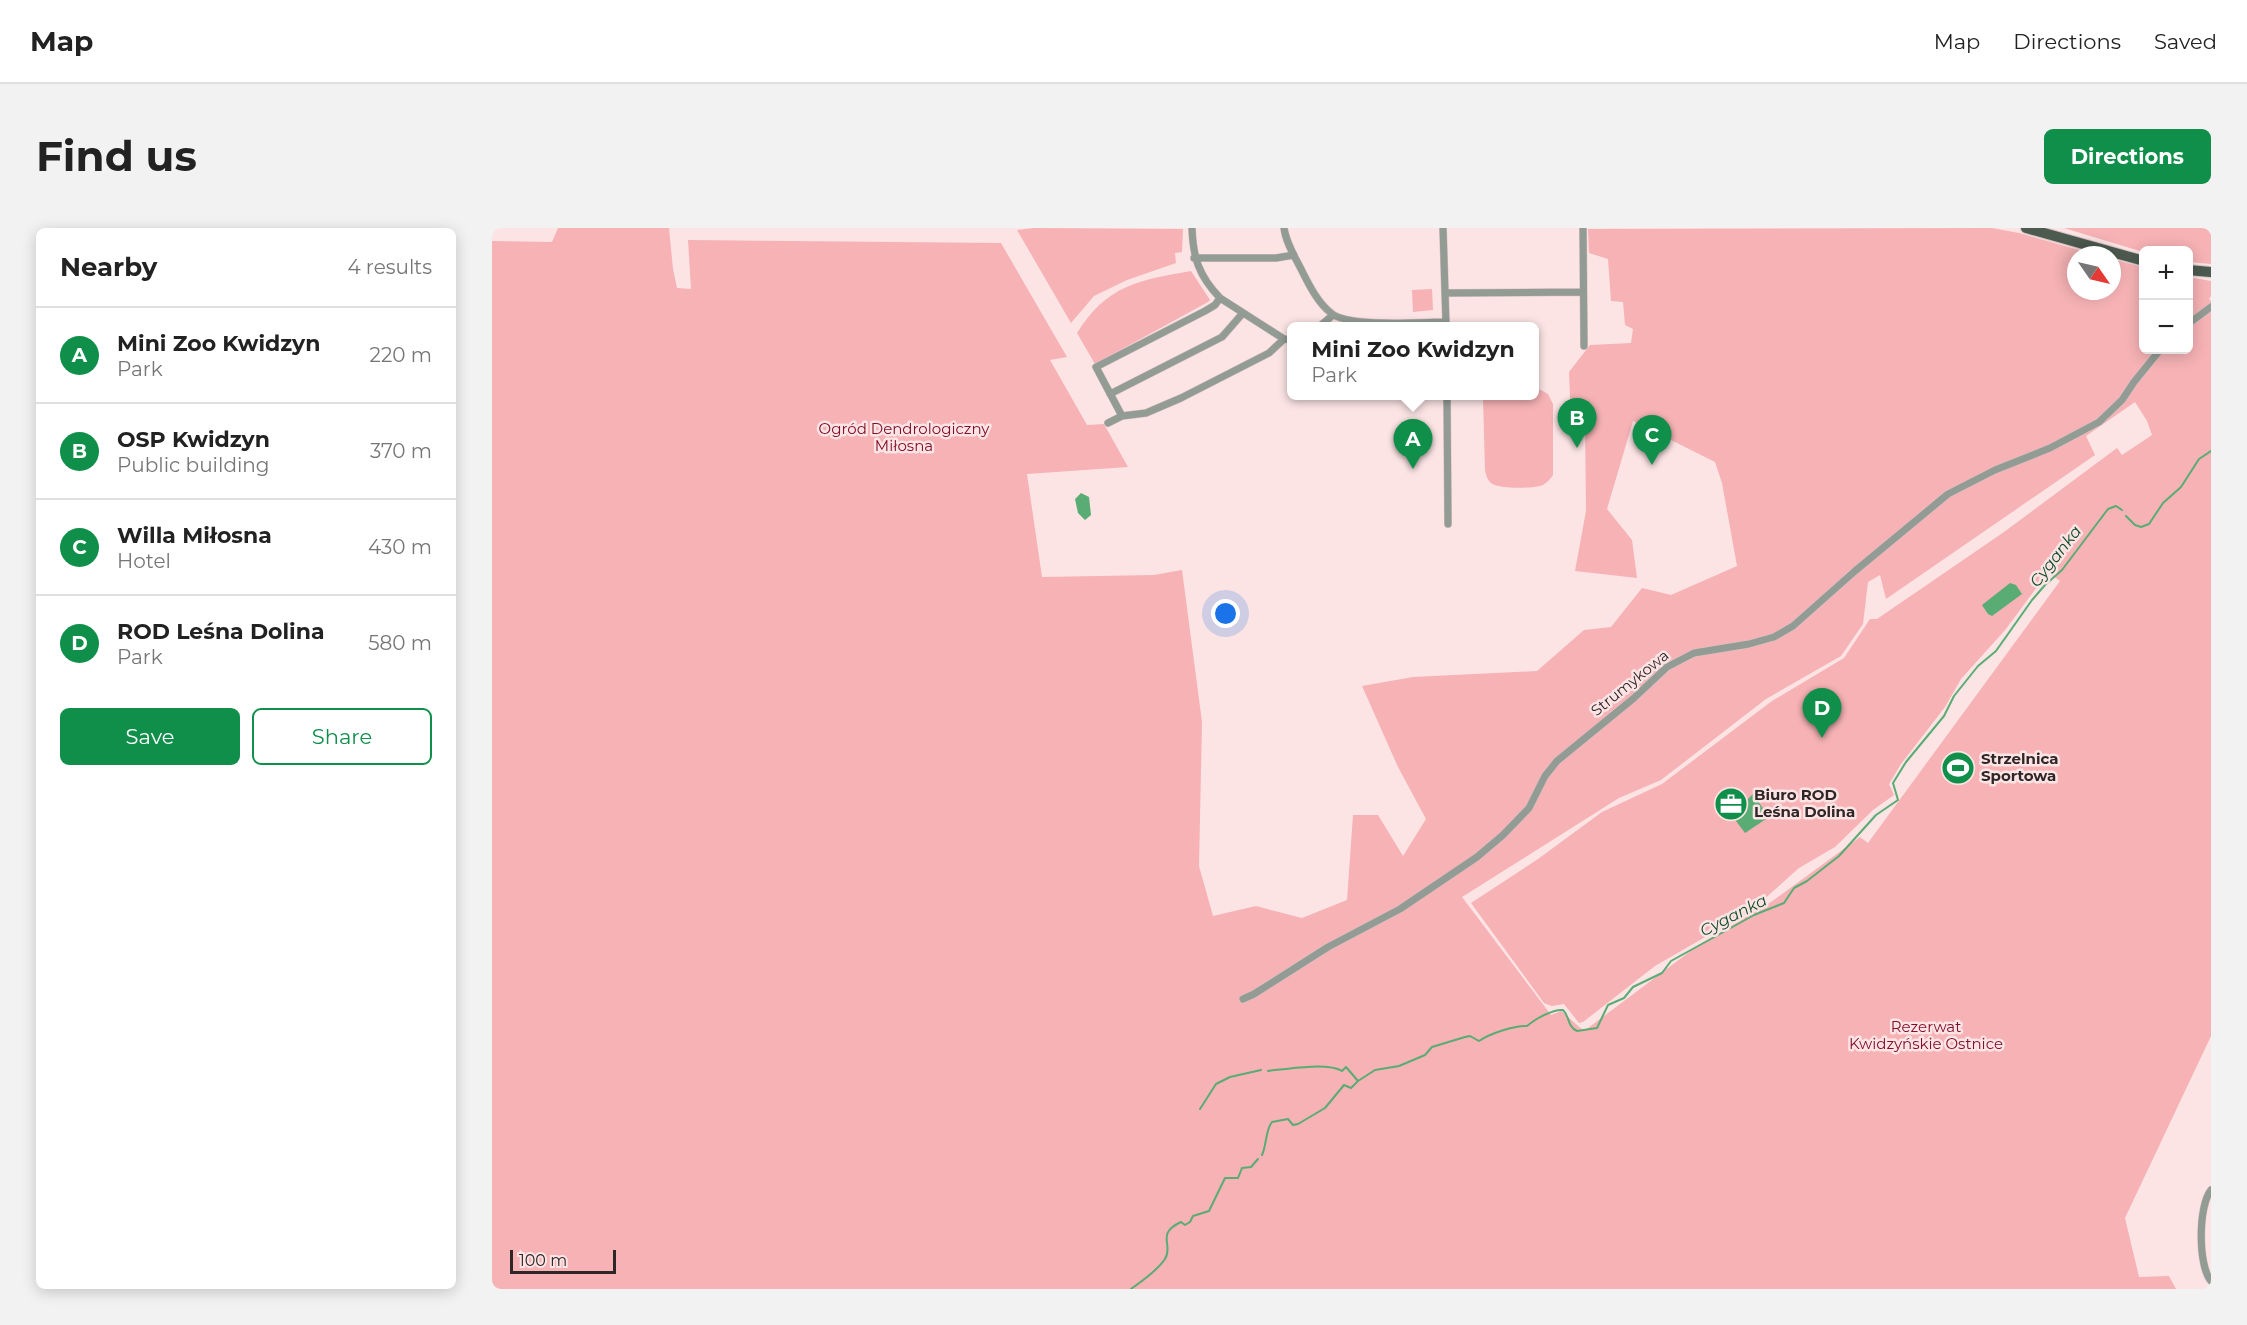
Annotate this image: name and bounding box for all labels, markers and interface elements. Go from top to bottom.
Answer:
text: Map [30,24,93,58]
text: Map [1934,29,1980,54]
text: Directions [2013,29,2121,54]
text: Saved [2154,29,2217,54]
button: Directions [2044,129,2211,184]
text: Find us [36,130,197,182]
north arrow [2067,246,2121,300]
map controls [2139,246,2193,354]
button: + [2139,246,2193,300]
text: Nearby [60,251,157,283]
text: 4 results [347,255,432,279]
button: − [2139,300,2193,354]
popup [1287,322,1539,400]
text: Mini Zoo Kwidzyn [117,330,320,357]
text: Mini Zoo Kwidzyn [1311,336,1515,363]
text: A [72,343,87,367]
text: 220 m [370,343,432,367]
text: Park [117,357,163,381]
text: Park [1311,363,1357,387]
pin: B [1558,398,1596,448]
pin: C [1632,416,1672,465]
park label: Ogród Dendrologiczny Miłosna [819,419,990,455]
pin: A [1394,420,1432,469]
text: OSP Kwidzyn [117,426,270,453]
text: B [72,439,87,463]
text: 370 m [370,439,432,463]
text: Public building [117,453,270,477]
text: Willa Miłosna [117,522,272,549]
water label: Cyganka [2026,522,2085,591]
text: C [72,535,87,559]
text: 430 m [368,535,432,559]
text: Hotel [117,549,171,573]
your location [1211,599,1240,628]
text: ROD Leśna Dolina [117,618,325,645]
text: D [71,631,88,655]
text: 580 m [368,631,432,655]
text: Park [117,645,163,669]
street label: Strumykowa [1587,645,1672,720]
pin: D [1802,688,1842,738]
button: Save [60,708,240,765]
button: Share [252,708,432,765]
place label: Strzelnica Sportowa [1981,749,2059,785]
sports icon: Strzelnica Sportowa [1940,750,1976,786]
place label: Biuro ROD Leśna Dolina [1754,785,1855,821]
office icon: Biuro ROD Leśna Dolina [1713,786,1749,822]
water label: Cyganka [1697,890,1770,940]
park label: Rezerwat Kwidzyńskie Ostnice [1849,1017,2003,1053]
scale bar [510,1247,616,1274]
text: 100 m [519,1251,567,1270]

